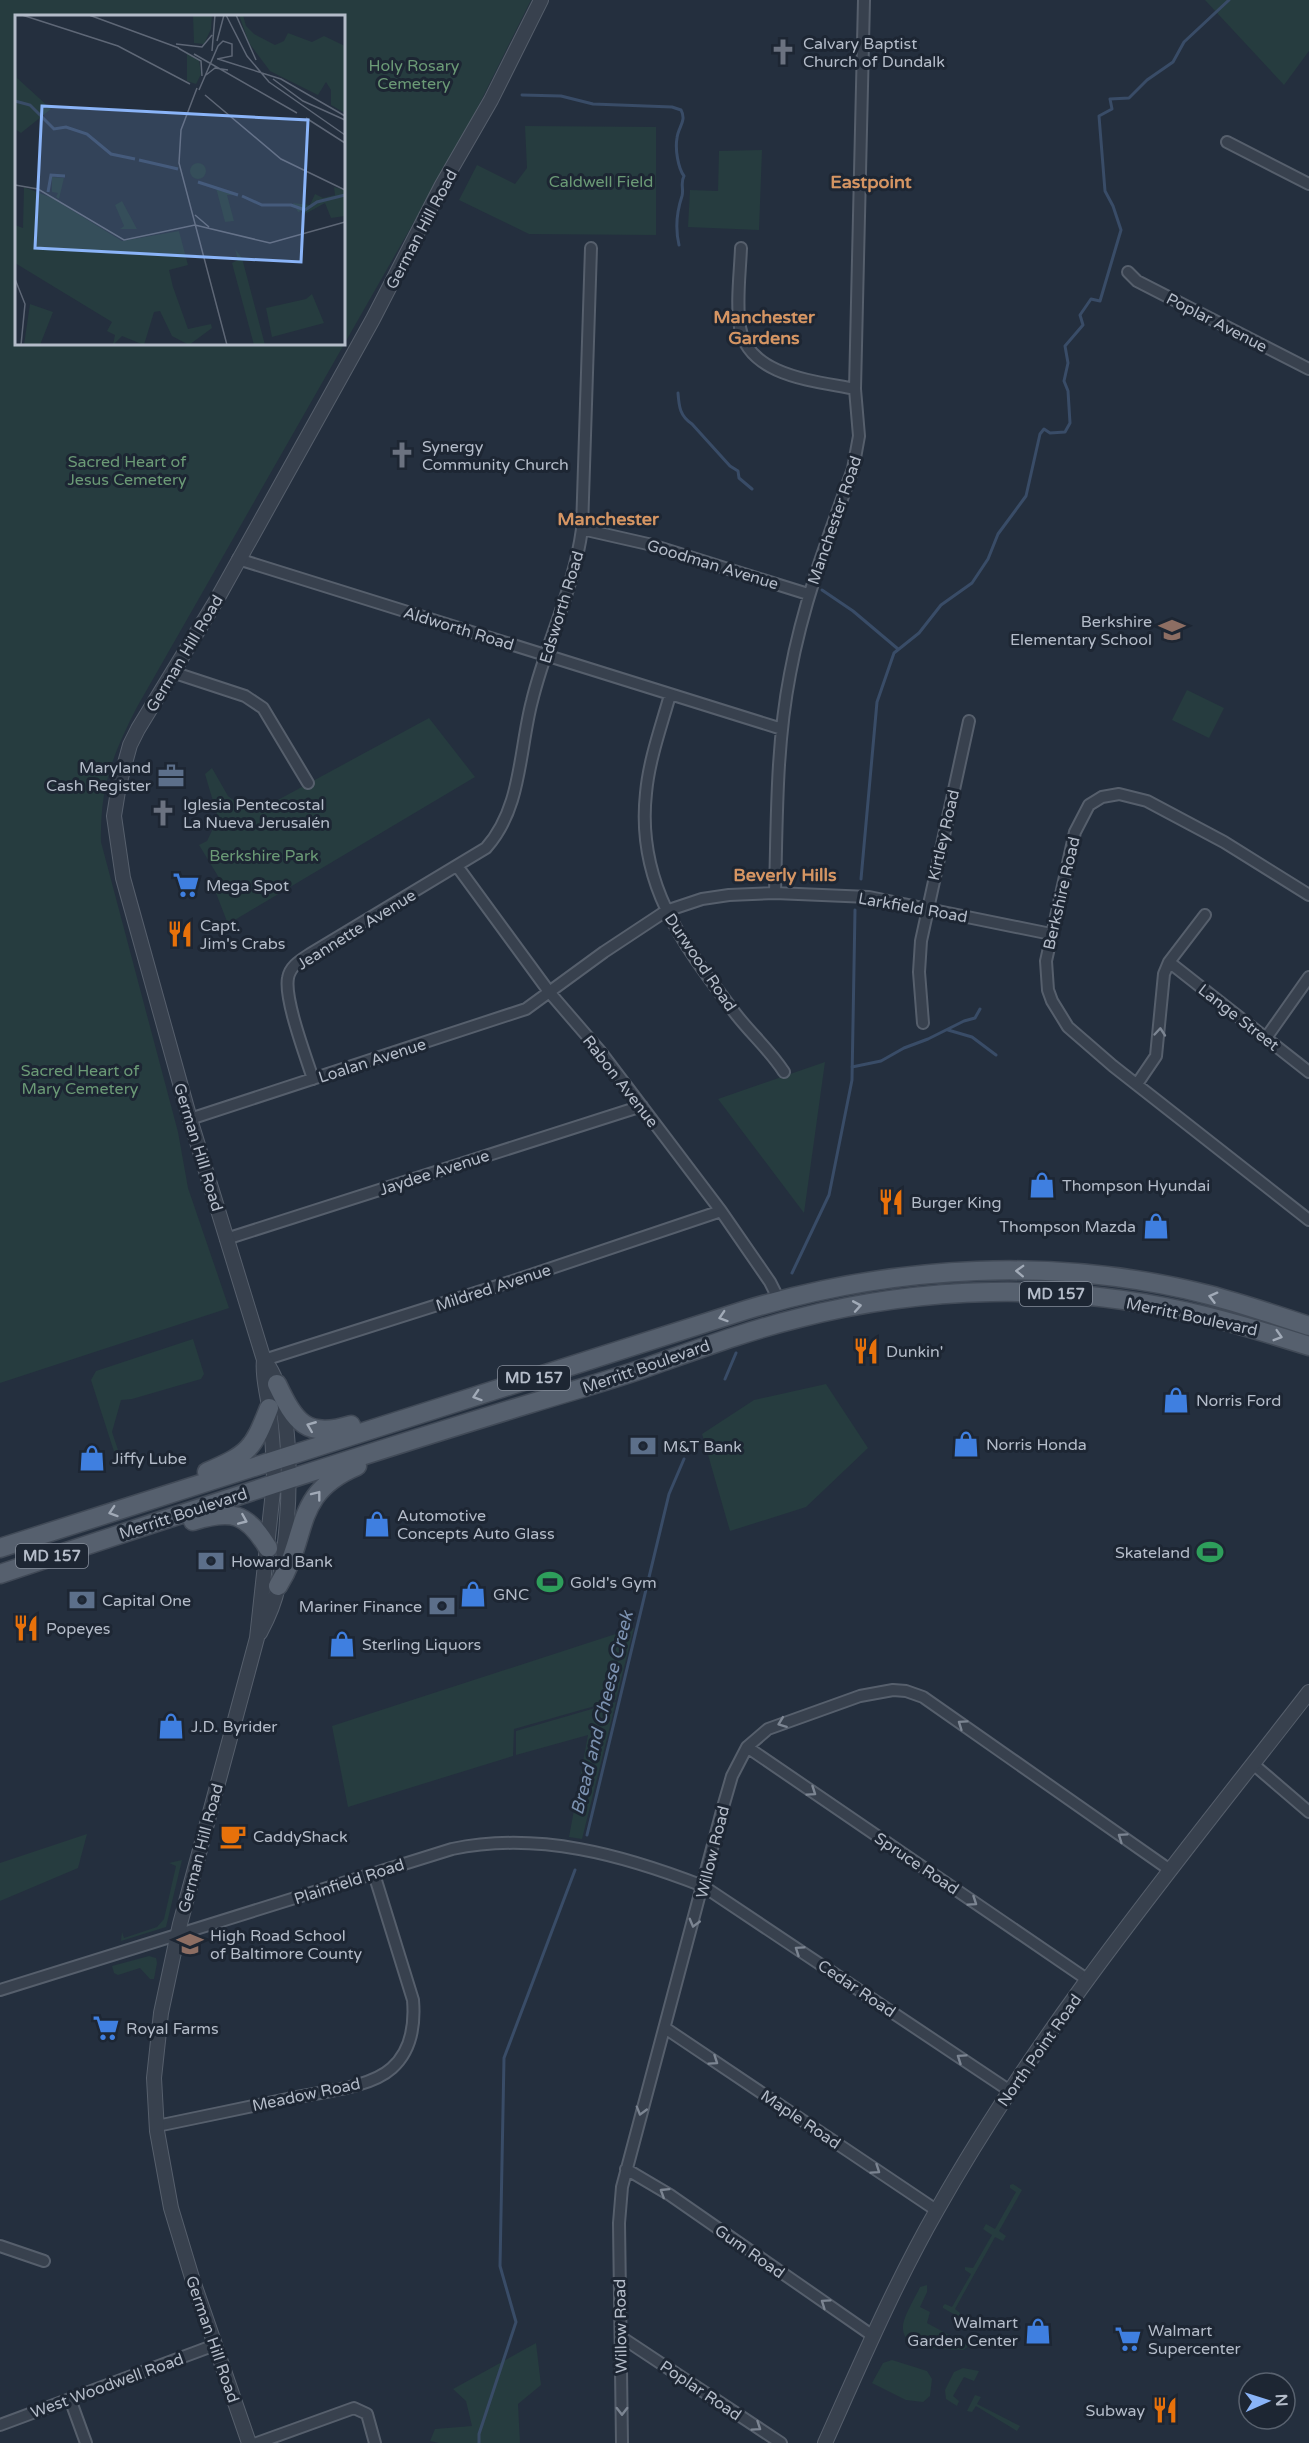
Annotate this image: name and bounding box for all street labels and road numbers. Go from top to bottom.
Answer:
street label: German Hill Road [382,166,462,293]
street label: Poplar Avenue [1163,289,1270,357]
street label: Manchester Road [804,453,866,587]
street label: Goodman Avenue [645,535,781,594]
street label: Edsworth Road [535,549,589,666]
street label: German Hill Road [142,591,228,716]
street label: Aldworth Road [401,603,516,655]
street label: Kirtley Road [924,788,964,883]
street label: Berkshire Road [1039,835,1085,952]
street label: Jeannette Avenue [293,885,420,975]
street label: Larkfield Road [857,889,969,927]
street label: Durwood Road [660,910,740,1016]
street label: Lange Street [1194,980,1283,1056]
street label: Rabon Avenue [578,1032,662,1132]
street label: Loalan Avenue [316,1034,429,1088]
street label: German Hill Road [169,1081,227,1214]
street label: Jaydee Avenue [377,1146,492,1200]
street label: Mildred Avenue [433,1260,553,1316]
road number: MD 157 [1020,1282,1092,1306]
street label: Merritt Boulevard [1124,1293,1259,1341]
street label: Merritt Boulevard [580,1336,713,1398]
road number: MD 157 [498,1366,570,1390]
street label: Merritt Boulevard [117,1484,250,1544]
road number: MD 157 [16,1544,88,1568]
street label: German Hill Road [174,1781,228,1915]
street label: Willow Road [692,1804,734,1901]
street label: Spruce Road [870,1828,962,1899]
street label: Plainfield Road [292,1855,407,1909]
street label: Cedar Road [814,1956,899,2022]
street label: North Point Road [994,1990,1086,2111]
street label: Meadow Road [250,2074,362,2116]
street label: Maple Road [757,2086,844,2154]
street label: Gum Road [711,2220,788,2283]
street label: German Hill Road [181,2273,243,2406]
street label: Willow Road [610,2279,632,2373]
street label: West Woodwell Road [28,2349,187,2423]
street label: Poplar Road [656,2356,745,2425]

